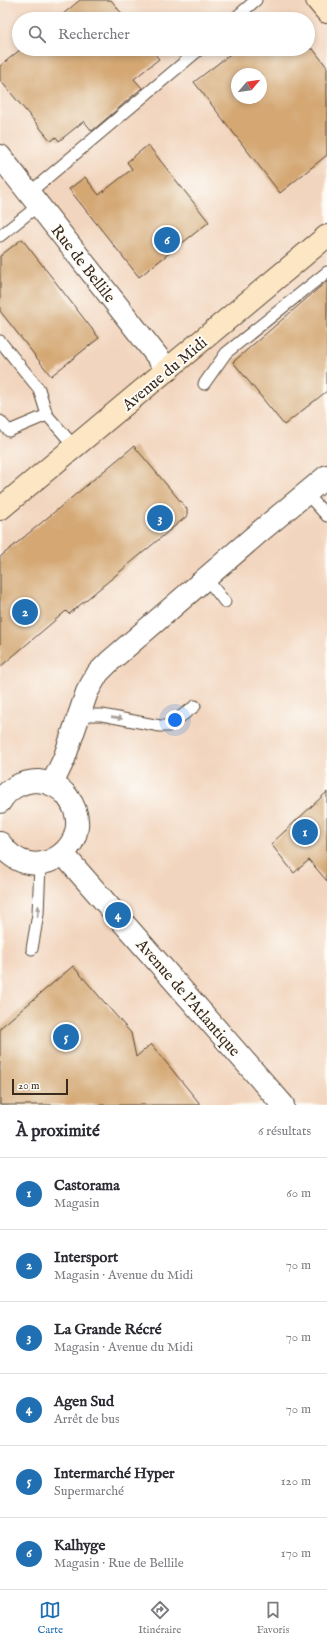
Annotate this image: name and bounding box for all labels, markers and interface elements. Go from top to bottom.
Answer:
search box [12,12,315,56]
icon: search [26,23,48,45]
text: Rechercher [58,25,130,44]
north arrow [231,68,267,104]
street label: Rue de Bellile [46,221,119,307]
pin: 6 [154,225,180,255]
street label: Avenue du Midi [118,333,212,417]
pin: 3 [147,503,173,533]
pin: 2 [12,597,38,627]
your location [165,710,185,730]
one-way arrow [111,715,124,721]
pin: 1 [292,817,318,847]
pin: 4 [105,900,131,930]
one-way arrow [34,905,41,917]
street label: Avenue de l'Atlantique [130,935,244,1061]
pin: 5 [53,1022,79,1052]
scale bar [12,1077,68,1096]
text: 20 m [18,1079,39,1093]
text: À proximité [16,1121,100,1142]
text: 6 résultats [258,1123,311,1140]
text: Castorama [54,1176,120,1195]
text: 1 [27,1185,31,1202]
text: 60 m [286,1185,311,1202]
text: Magasin [54,1195,100,1212]
text: Intersport [54,1248,118,1267]
text: 2 [26,1257,32,1274]
text: 70 m [286,1257,311,1274]
text: Magasin · Avenue du Midi [54,1267,193,1284]
text: La Grande Récré [54,1320,162,1339]
text: 3 [27,1329,31,1346]
text: 70 m [286,1329,311,1346]
text: Magasin · Avenue du Midi [54,1339,193,1356]
text: Agen Sud [54,1392,114,1411]
text: 4 [26,1401,32,1418]
text: 70 m [286,1401,311,1418]
text: Arrêt de bus [54,1411,120,1428]
text: Intermarché Hyper [54,1464,175,1483]
text: 5 [27,1473,31,1490]
text: 120 m [281,1473,311,1490]
text: Supermarché [54,1483,124,1500]
text: Kalhyge [54,1536,105,1555]
text: 6 [26,1545,32,1562]
text: 170 m [281,1545,311,1562]
text: Magasin · Rue de Bellile [54,1555,184,1572]
tab: Carte [38,1599,63,1637]
tab: Itinéraire [138,1599,181,1637]
tab: Favoris [256,1599,289,1637]

